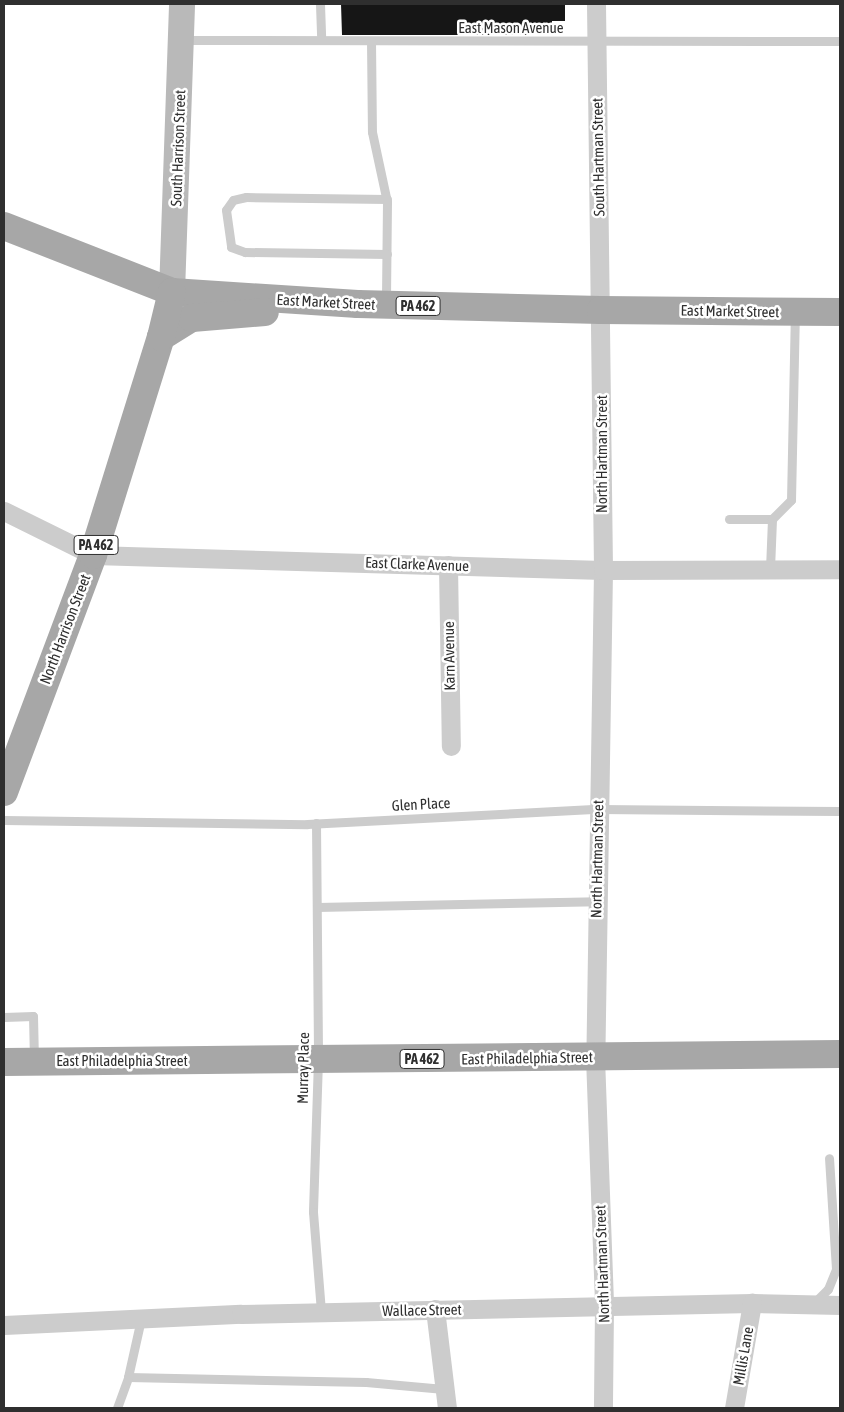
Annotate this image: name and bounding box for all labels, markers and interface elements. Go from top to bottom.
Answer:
street label: East Mason Avenue [458,19,564,37]
street label: South Harrison Street [167,89,189,207]
street label: South Hartman Street [588,98,608,216]
street label: East Market Street [276,290,376,314]
road number: PA 462 [396,294,440,318]
street label: East Market Street [680,301,780,321]
street label: North Hartman Street [593,395,611,513]
road number: PA 462 [74,534,118,556]
street label: East Clarke Avenue [365,553,469,575]
street label: North Harrison Street [36,571,94,687]
street label: Karn Avenue [439,621,459,691]
street label: Glen Place [391,793,451,815]
street label: North Hartman Street [587,800,607,918]
street label: Murray Place [293,1032,313,1104]
road number: PA 462 [400,1048,444,1070]
street label: East Philadelphia Street [461,1048,593,1068]
street label: East Philadelphia Street [56,1052,188,1070]
street label: North Hartman Street [591,1205,613,1323]
street label: Wallace Street [382,1300,462,1320]
street label: Millis Lane [729,1325,757,1387]

